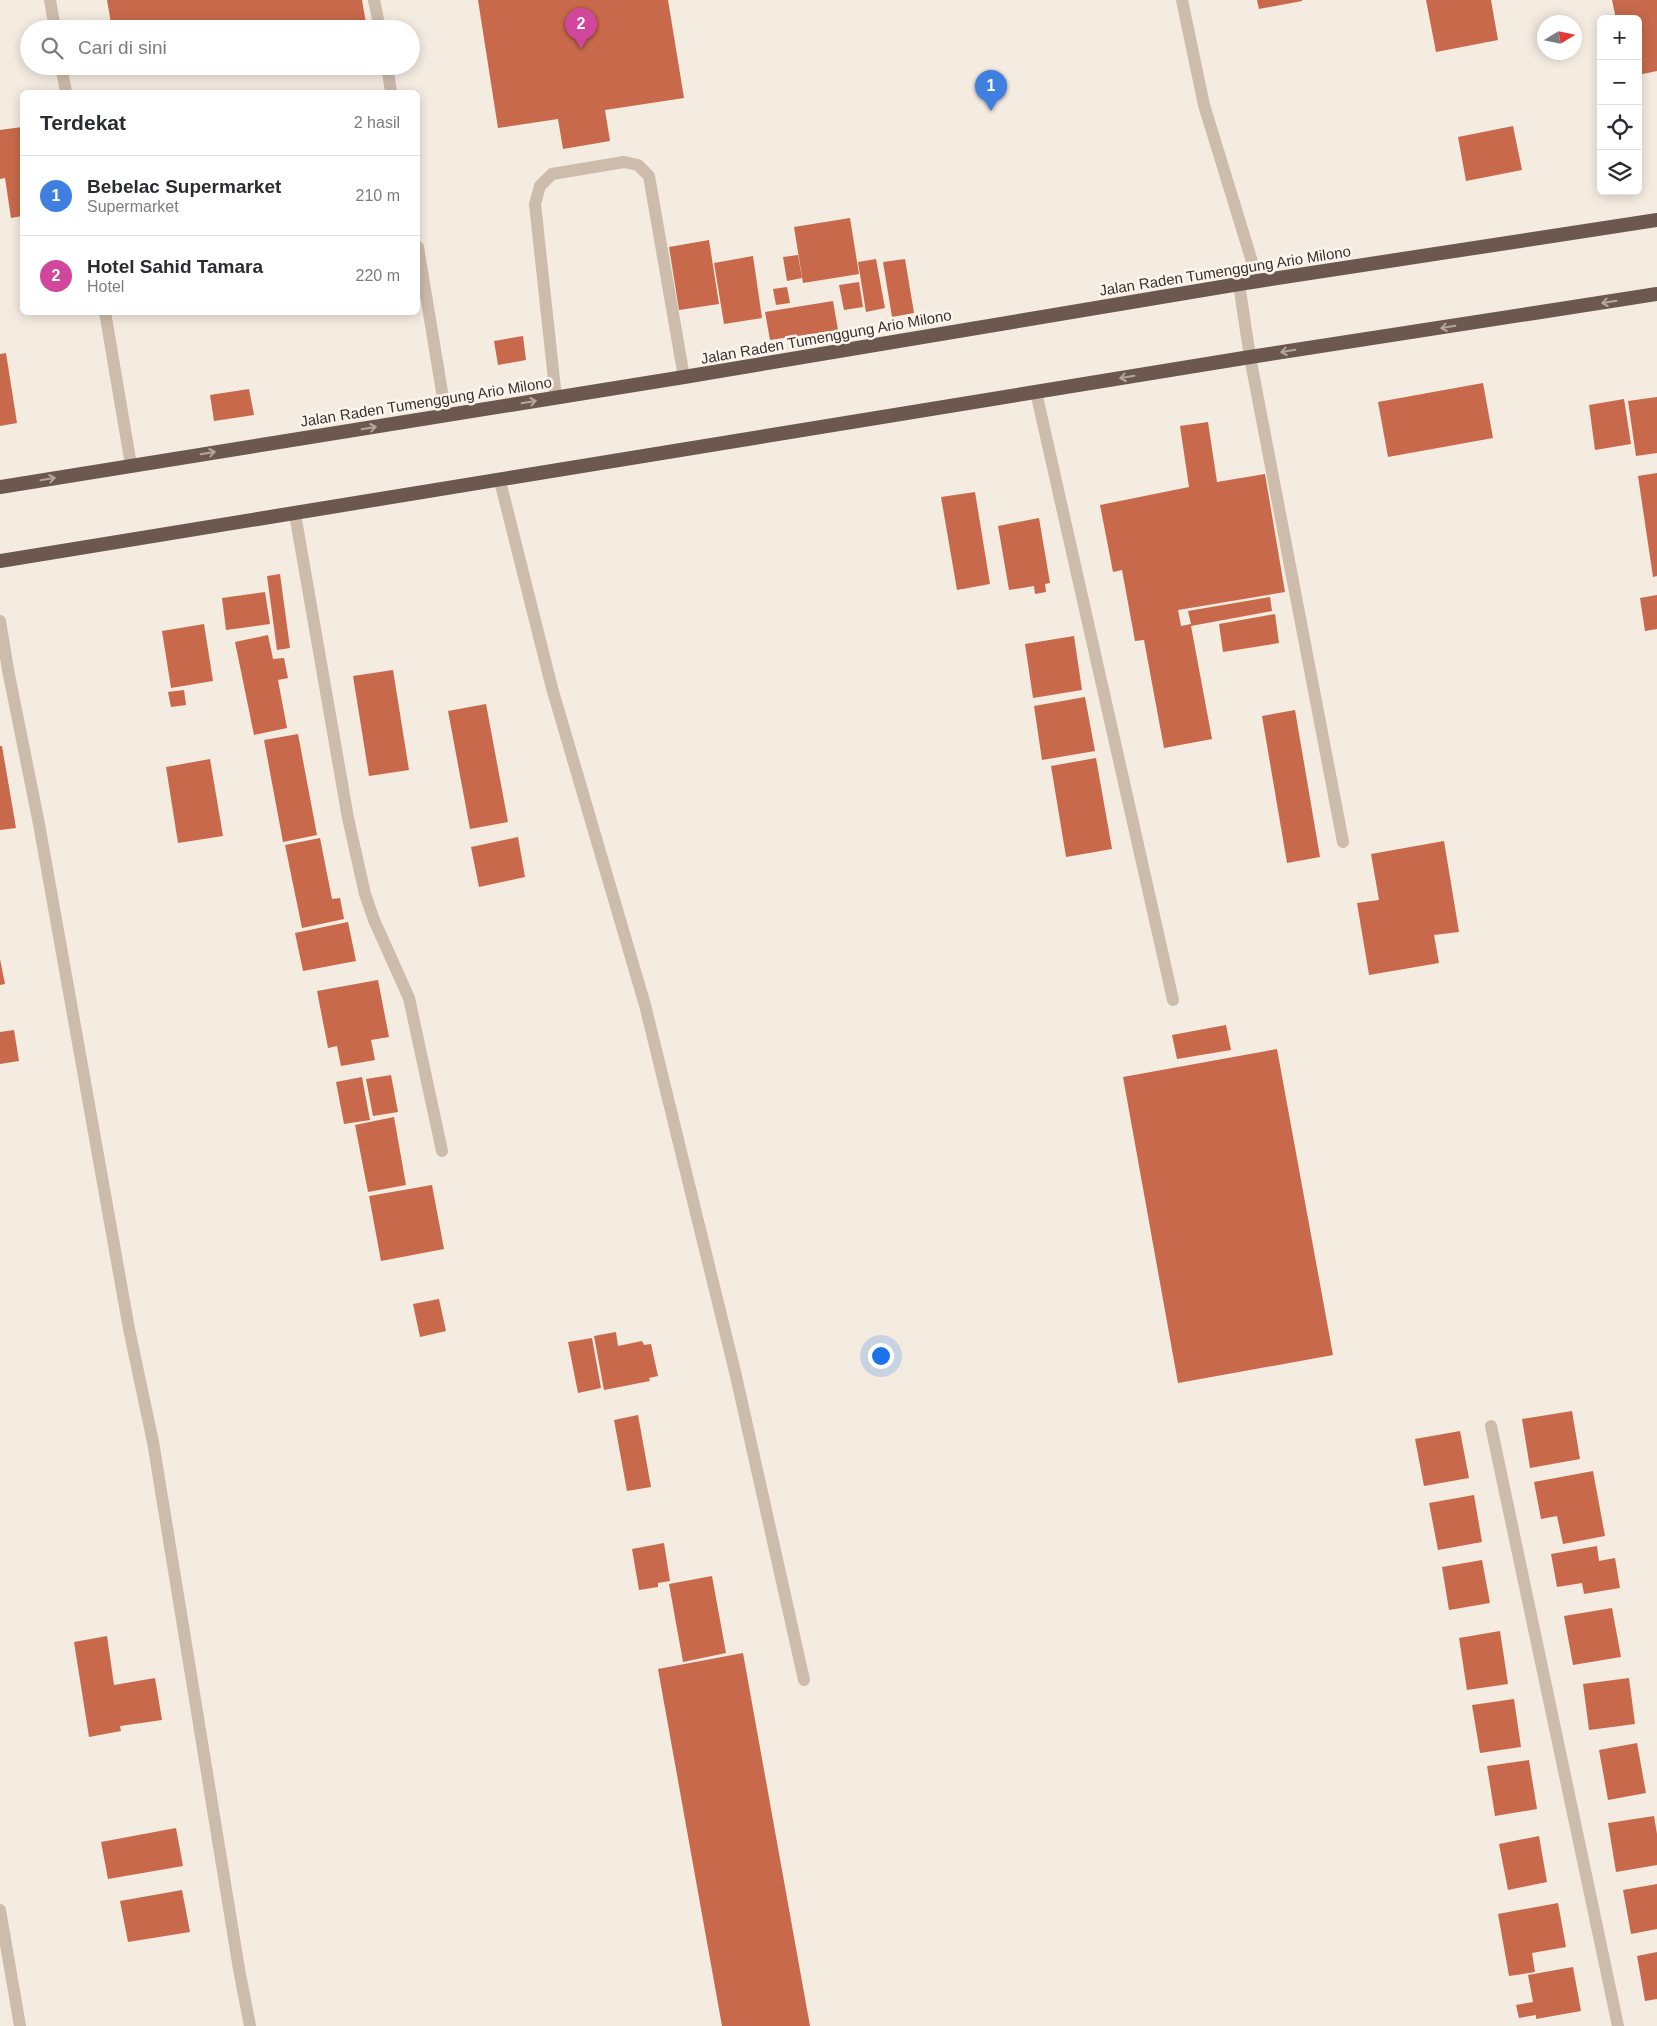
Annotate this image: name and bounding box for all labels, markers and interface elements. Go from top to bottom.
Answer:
pin: 2 [565,8,597,49]
north arrow [1537,15,1582,60]
map controls [1597,15,1642,195]
button: + [1597,15,1642,60]
search box [20,20,420,75]
icon: search [38,34,66,62]
text: Cari di sini [78,37,167,58]
button: − [1597,60,1642,105]
pin: 1 [975,70,1007,111]
button: locate [1597,105,1642,150]
text: Terdekat [40,111,126,134]
text: 2 hasil [354,114,400,131]
button: layers [1597,150,1642,195]
text: Bebelac Supermarket [87,176,281,197]
text: 1 [52,187,60,204]
text: 210 m [356,187,400,204]
text: Supermarket [87,198,179,215]
street label: Jalan Raden Tumenggung Ario Milono [1098,242,1352,299]
text: Hotel Sahid Tamara [87,256,263,277]
text: 2 [52,267,60,284]
text: 220 m [356,267,400,284]
text: Hotel [87,278,124,295]
one-way arrow [1601,297,1617,307]
street label: Jalan Raden Tumenggung Ario Milono [699,306,953,367]
one-way arrow [1441,322,1457,332]
one-way arrow [1280,347,1296,357]
street label: Jalan Raden Tumenggung Ario Milono [299,373,553,430]
one-way arrow [1120,373,1136,383]
one-way arrow [521,396,537,406]
one-way arrow [361,422,377,432]
one-way arrow [200,447,216,457]
one-way arrow [40,473,56,483]
your location [868,1343,894,1369]

